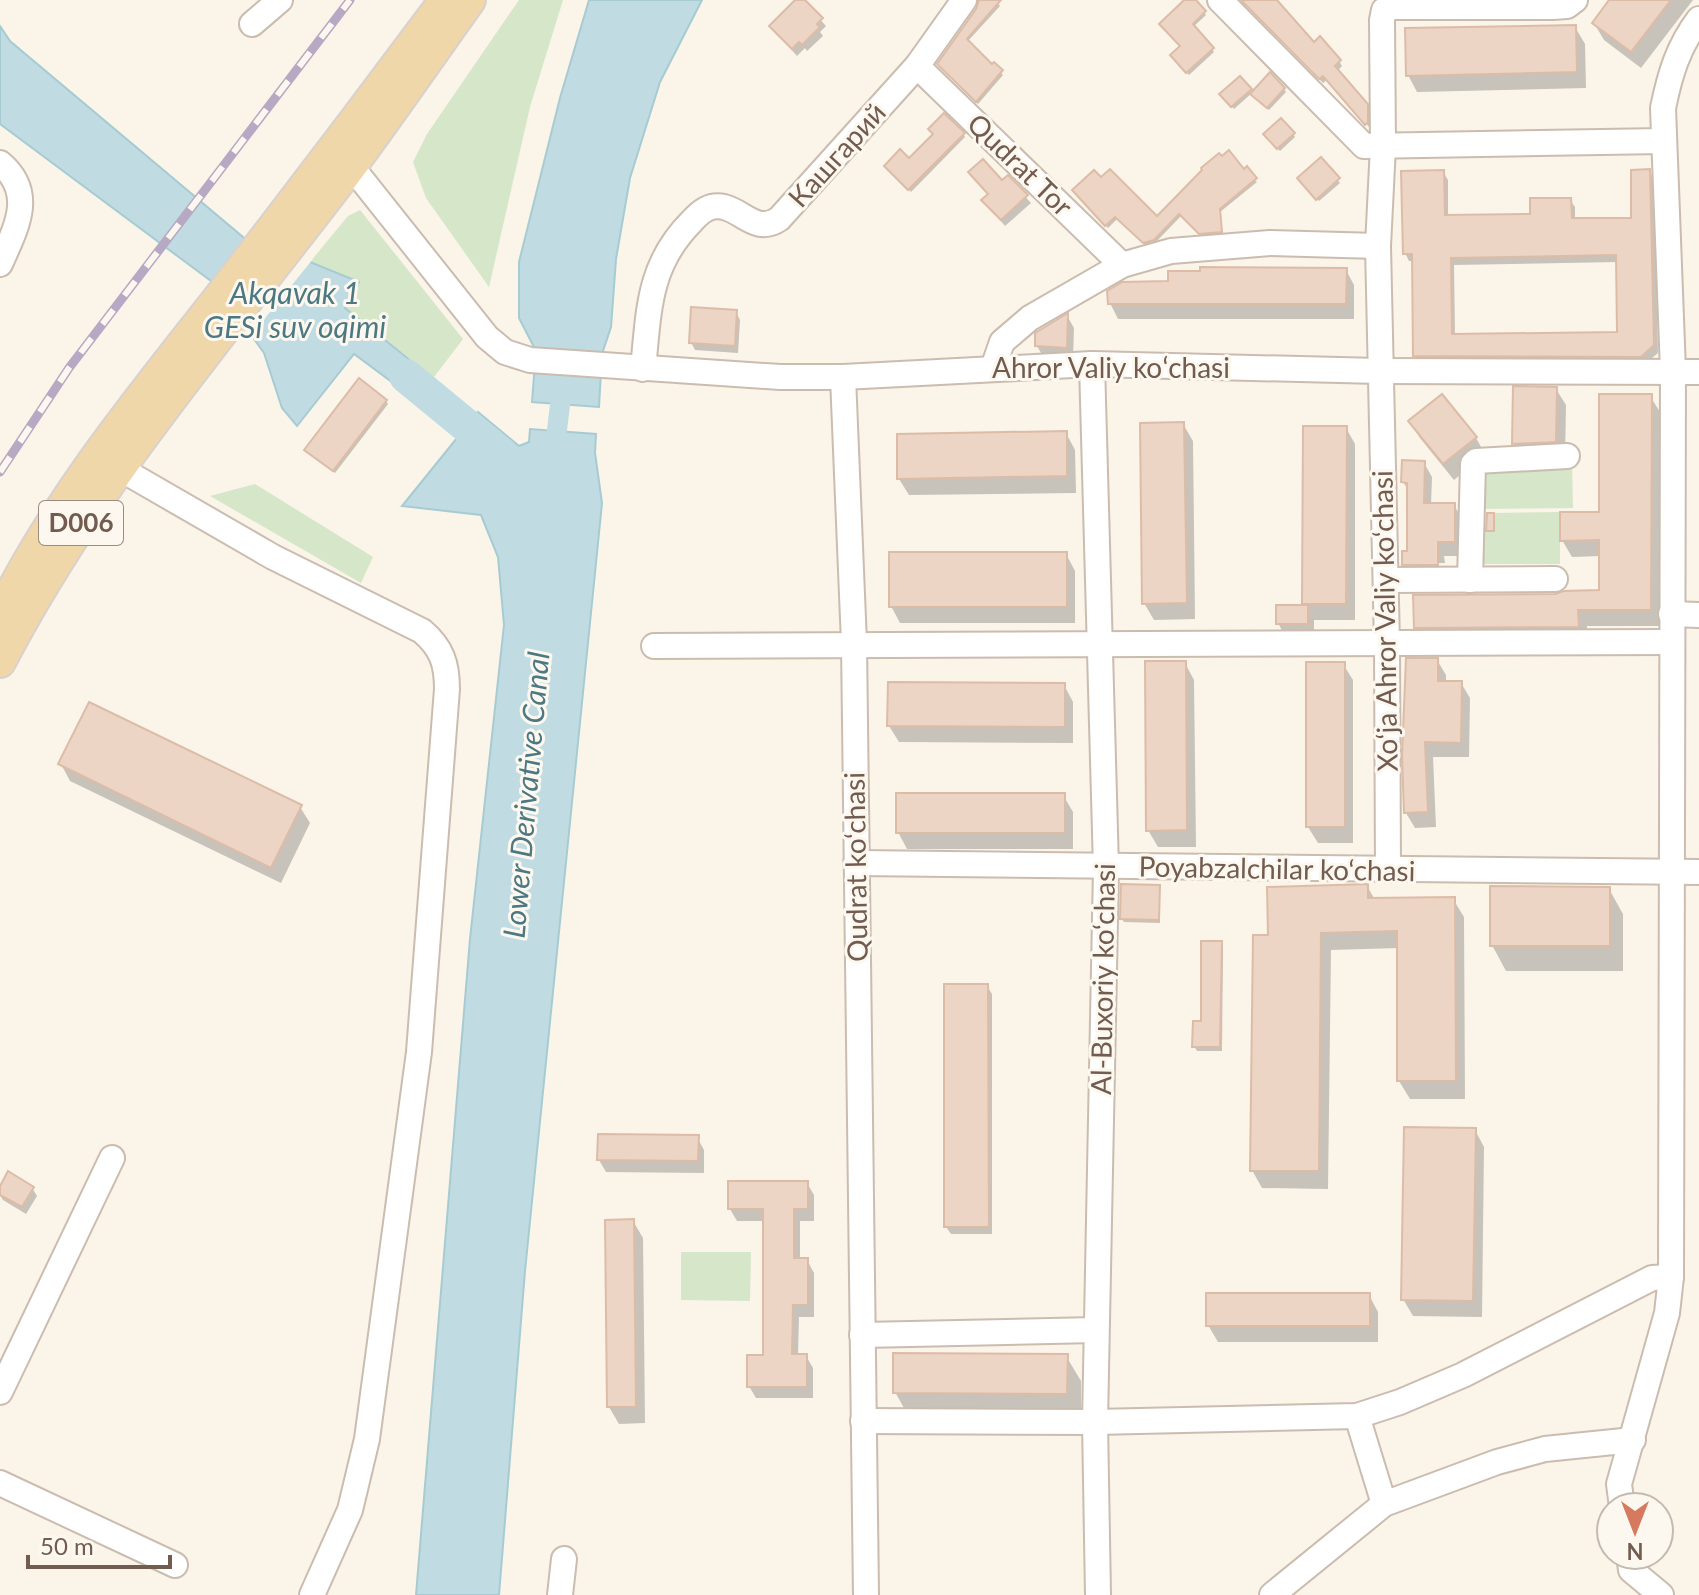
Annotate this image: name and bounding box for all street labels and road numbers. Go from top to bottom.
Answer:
street label: Кашгарий [781,95,892,214]
street label: Qudrat Tor [961,106,1080,223]
street label: Ahror Valiy koʻchasi [992,350,1230,384]
street label: Xo‘ja Ahror Valiy ko‘chasi [1364,470,1404,772]
road number: D006 [39,501,123,545]
street label: Qudrat ko‘chasi [836,772,874,962]
street label: Poyabzalchilar ko‘chasi [1138,849,1416,887]
street label: Al-Buxoriy ko‘chasi [1083,863,1121,1095]

